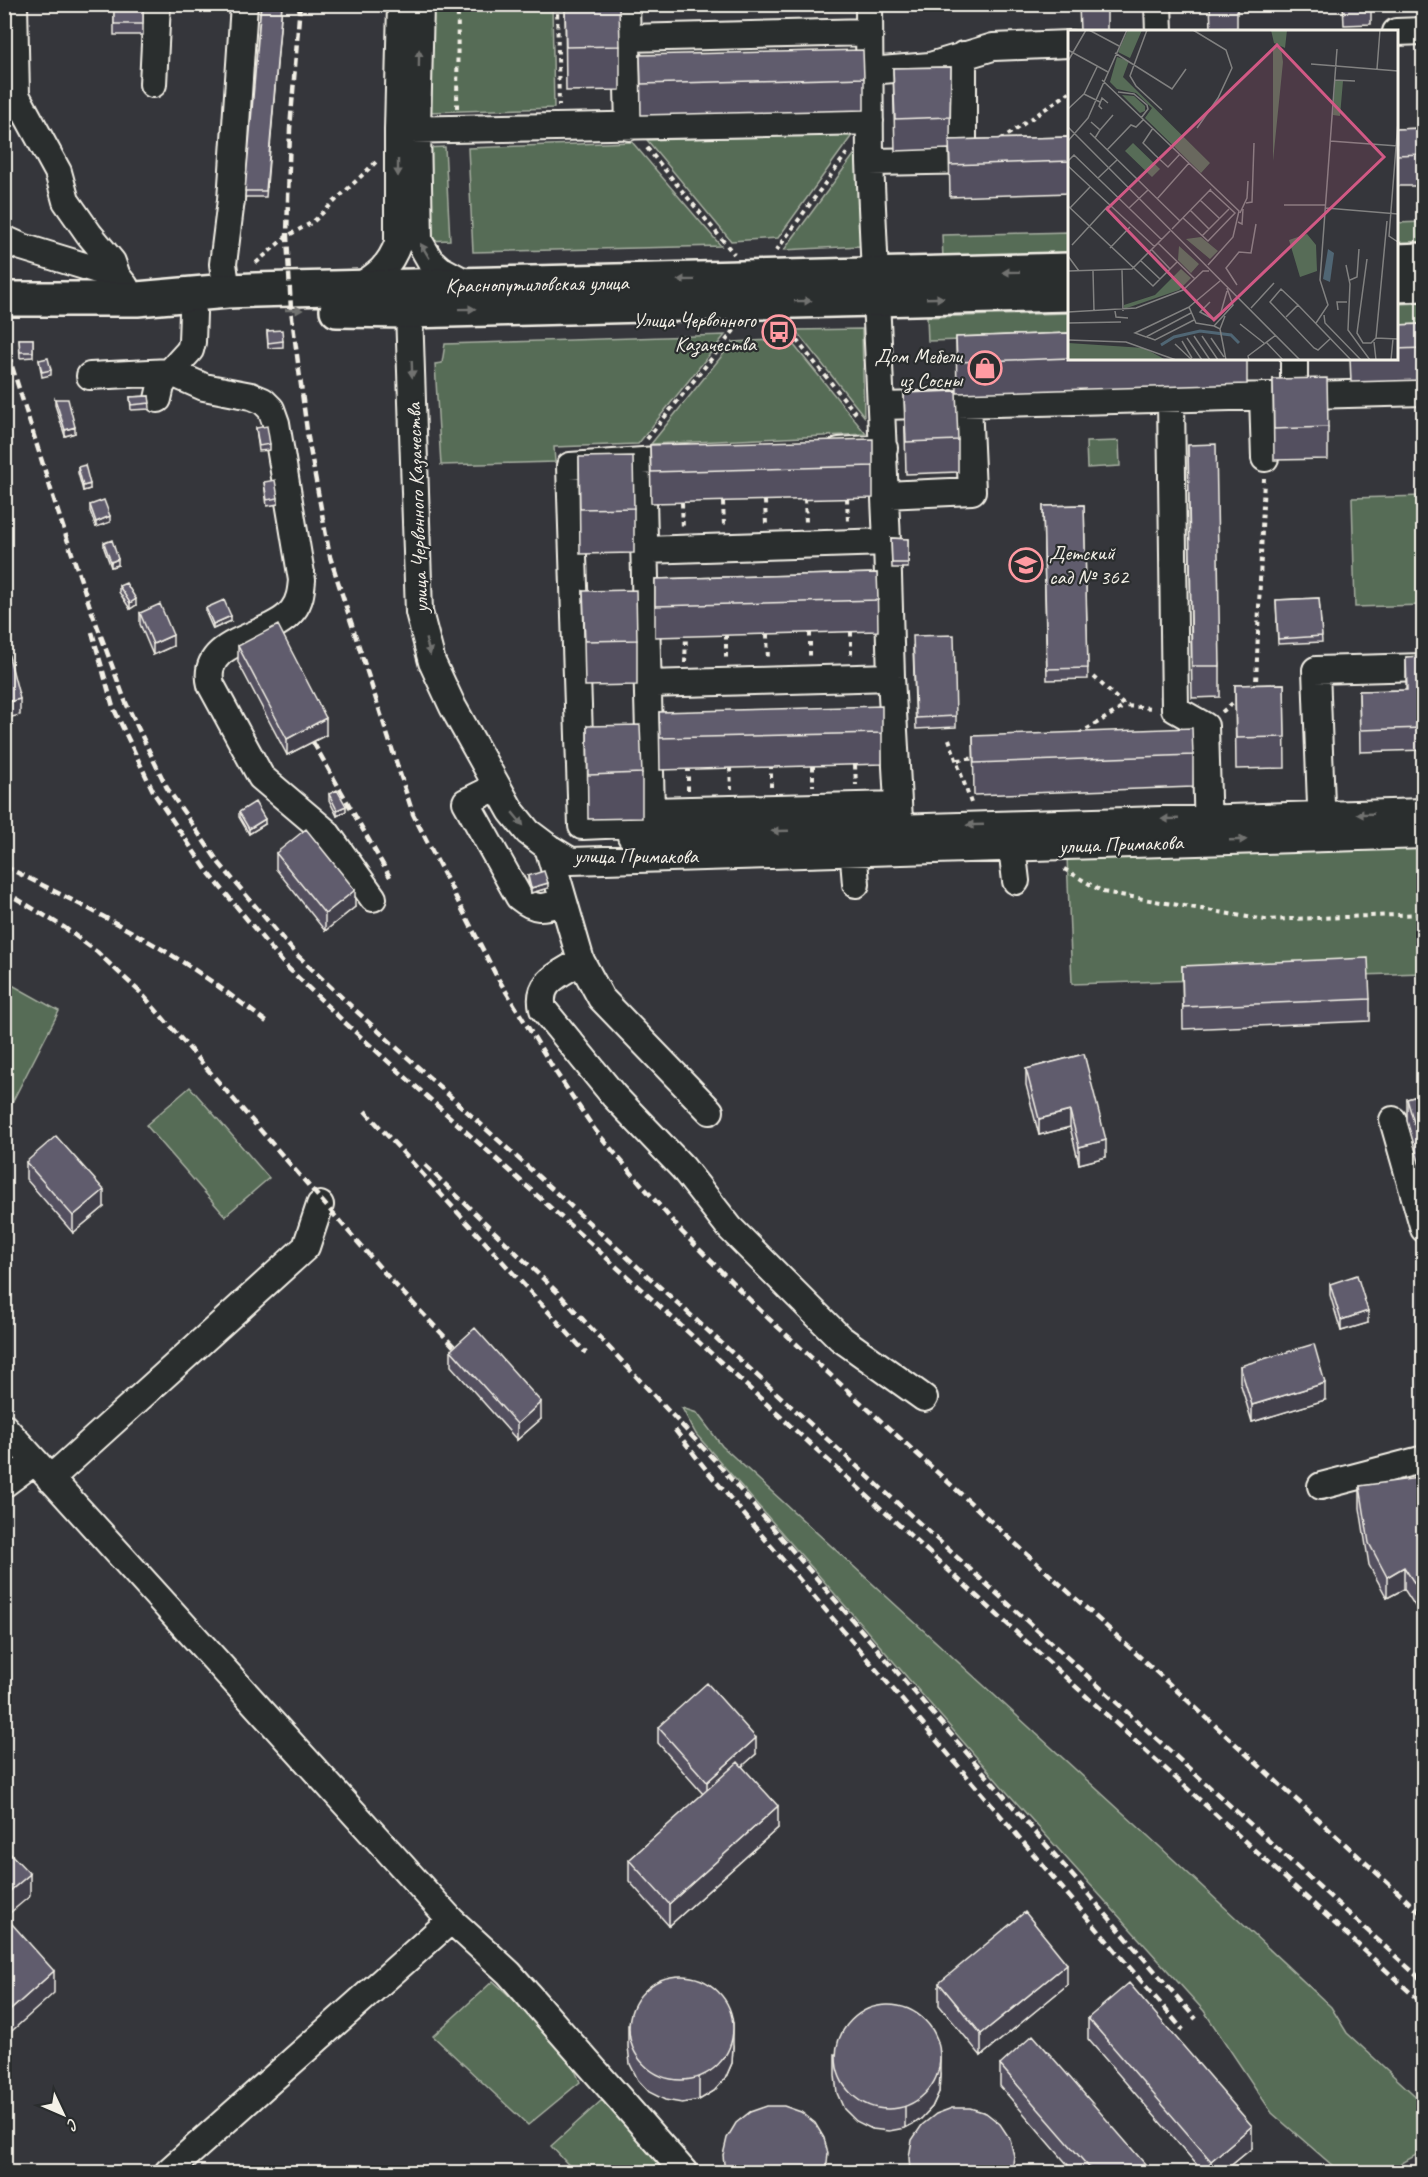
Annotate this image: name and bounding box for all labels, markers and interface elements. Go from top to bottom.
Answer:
inset map [1068,30,1398,360]
one-way arrow [414,48,424,67]
one-way arrow [393,158,403,177]
one-way arrow [419,243,430,259]
one-way arrow [1002,267,1021,276]
street label: Краснопутиловская улица [445,269,631,299]
one-way arrow [677,275,696,285]
one-way arrow [925,293,944,302]
one-way arrow [793,296,812,306]
one-way arrow [284,305,303,315]
one-way arrow [458,305,477,314]
place label: Улица Червонного Казачества [633,307,758,358]
bus stop icon: Улица Червонного Казачества [761,314,797,350]
place label: Дом Мебели из Сосны [874,343,964,394]
shop icon: Дом Мебели из Сосны [967,350,1003,386]
one-way arrow [407,360,416,379]
street label: улица Червонного Казачества [400,401,434,615]
place label: Детский сад № 362 [1049,540,1130,590]
school or university icon: Детский сад № 362 [1008,547,1044,583]
one-way arrow [424,638,433,656]
one-way arrow [1356,809,1375,818]
one-way arrow [511,811,524,827]
one-way arrow [1161,815,1180,824]
one-way arrow [966,821,985,830]
one-way arrow [771,827,790,836]
street label: улица Примакова [1057,829,1185,859]
one-way arrow [1229,836,1248,845]
street label: улица Примакова [572,843,700,869]
north arrow [33,2084,93,2144]
text: С [62,2114,83,2135]

